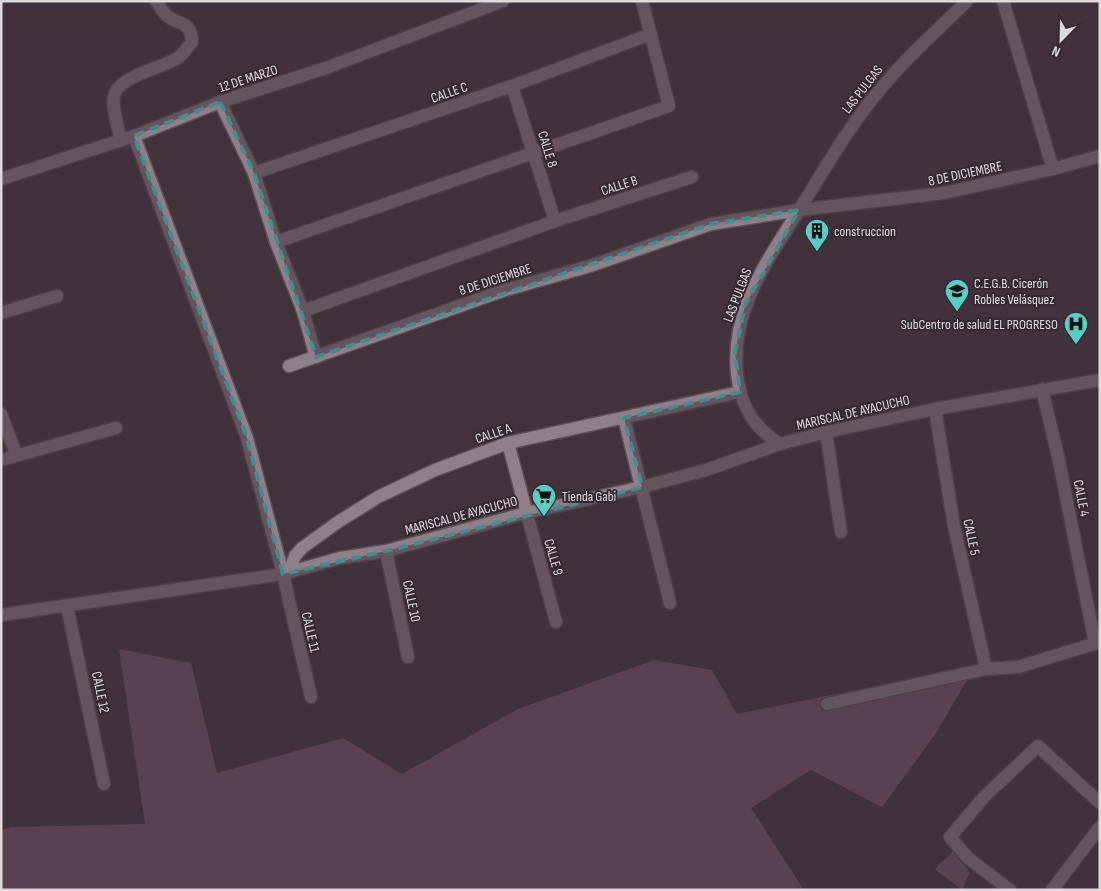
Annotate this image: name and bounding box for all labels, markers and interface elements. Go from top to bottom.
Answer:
north arrow [1036,15,1086,65]
text: N [1049,42,1063,61]
street label: 12 DE MARZO [216,61,280,96]
street label: LAS PULGAS [838,62,886,117]
street label: CALLE C [428,78,470,107]
street label: CALLE 8 [534,129,561,169]
street label: 8 DE DICIEMBRE [927,157,1004,190]
street label: CALLE B [599,172,640,199]
building icon: construccion [804,218,830,252]
place label: construccion [834,223,896,240]
street label: 8 DE DICIEMBRE [457,260,534,299]
street label: LAS PULGAS [719,266,755,325]
place label: C.E.G.B. Cicerón Robles Velásquez [974,275,1054,308]
school or university icon: C.E.G.B. Cicerón Robles Velásquez [944,278,970,312]
hospital icon: SubCentro de salud EL PROGRESO [1063,311,1089,345]
place label: SubCentro de salud EL PROGRESO [901,316,1058,333]
street label: MARISCAL DE AYACUCHO [795,391,911,434]
street label: CALLE A [473,419,514,447]
street label: CALLE 4 [1070,478,1093,518]
supermarket icon: Tienda Gabi [531,483,557,517]
place label: Tienda Gabi [562,488,616,505]
street label: MARISCAL DE AYACUCHO [403,492,519,539]
street label: CALLE 5 [959,517,984,557]
street label: CALLE 9 [540,537,567,577]
street label: CALLE 10 [399,579,424,624]
street label: CALLE 11 [298,610,323,654]
street label: CALLE 12 [88,670,113,715]

